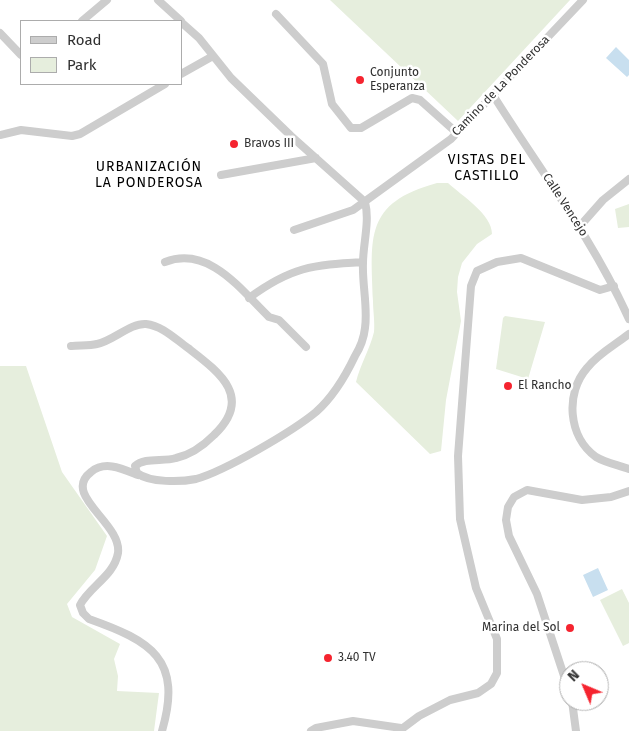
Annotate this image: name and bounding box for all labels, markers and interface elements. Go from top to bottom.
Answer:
legend [20,20,182,85]
text: Road [67,31,102,49]
street label: Camino de La Ponderosa [449,33,553,139]
text: Park [67,56,97,74]
place label: Conjunto Esperanza [370,66,425,94]
marker: Conjunto Esperanza [354,74,366,86]
place label: Bravos III [244,137,294,151]
marker: Bravos III [228,138,240,150]
district label: VISTAS DEL CASTILLO [446,152,528,184]
district label: URBANIZACIÓN LA PONDEROSA [93,159,205,192]
street label: Calle Vencejo [539,171,591,239]
place label: El Rancho [518,379,572,393]
marker: El Rancho [502,380,514,392]
place label: Marina del Sol [482,621,560,635]
marker: Marina del Sol [564,622,576,634]
place label: 3.40 TV [338,651,376,665]
marker: 3.40 TV [322,652,334,664]
north arrow [559,661,609,711]
text: N [564,666,583,685]

